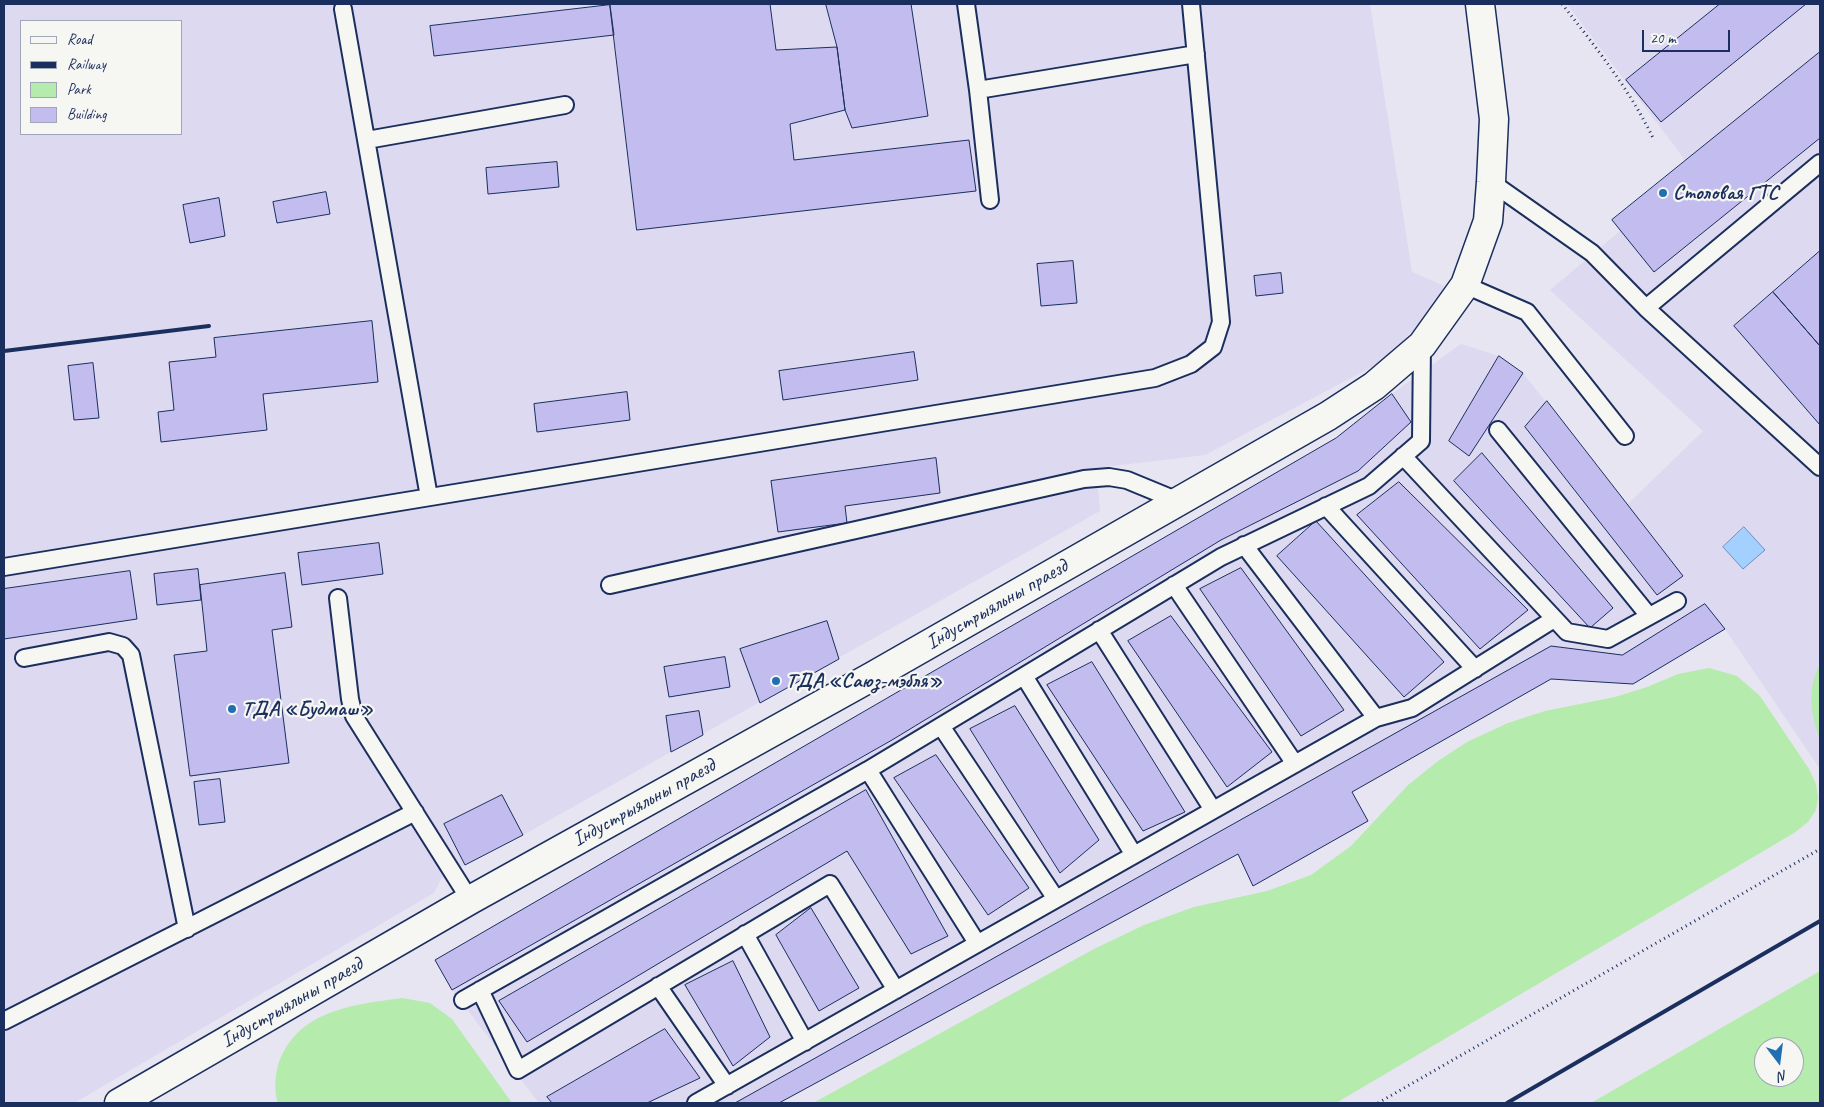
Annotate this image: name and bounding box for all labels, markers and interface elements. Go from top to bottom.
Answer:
legend [20,20,182,135]
scale bar [1644,20,1732,52]
text: 20 m [1650,29,1676,48]
text: Road [67,30,92,49]
text: Railway [67,55,106,74]
text: Park [67,80,91,99]
text: Building [67,105,106,124]
place label: Столовая ГТС [1673,180,1778,206]
marker: Столовая ГТС [1657,187,1669,199]
street label: Індустрыяльны праезд [922,554,1072,656]
place label: ТДА «Саюз-мэбля» [786,668,942,694]
marker: ТДА «Саюз-мэбля» [770,675,782,687]
place label: ТДА «Будмаш» [242,696,373,722]
marker: ТДА «Будмаш» [226,703,238,715]
street label: Індустрыяльны праезд [568,753,720,853]
street label: Індустрыяльны праезд [217,952,367,1054]
north arrow [1754,1037,1804,1087]
text: N [1776,1067,1789,1085]

